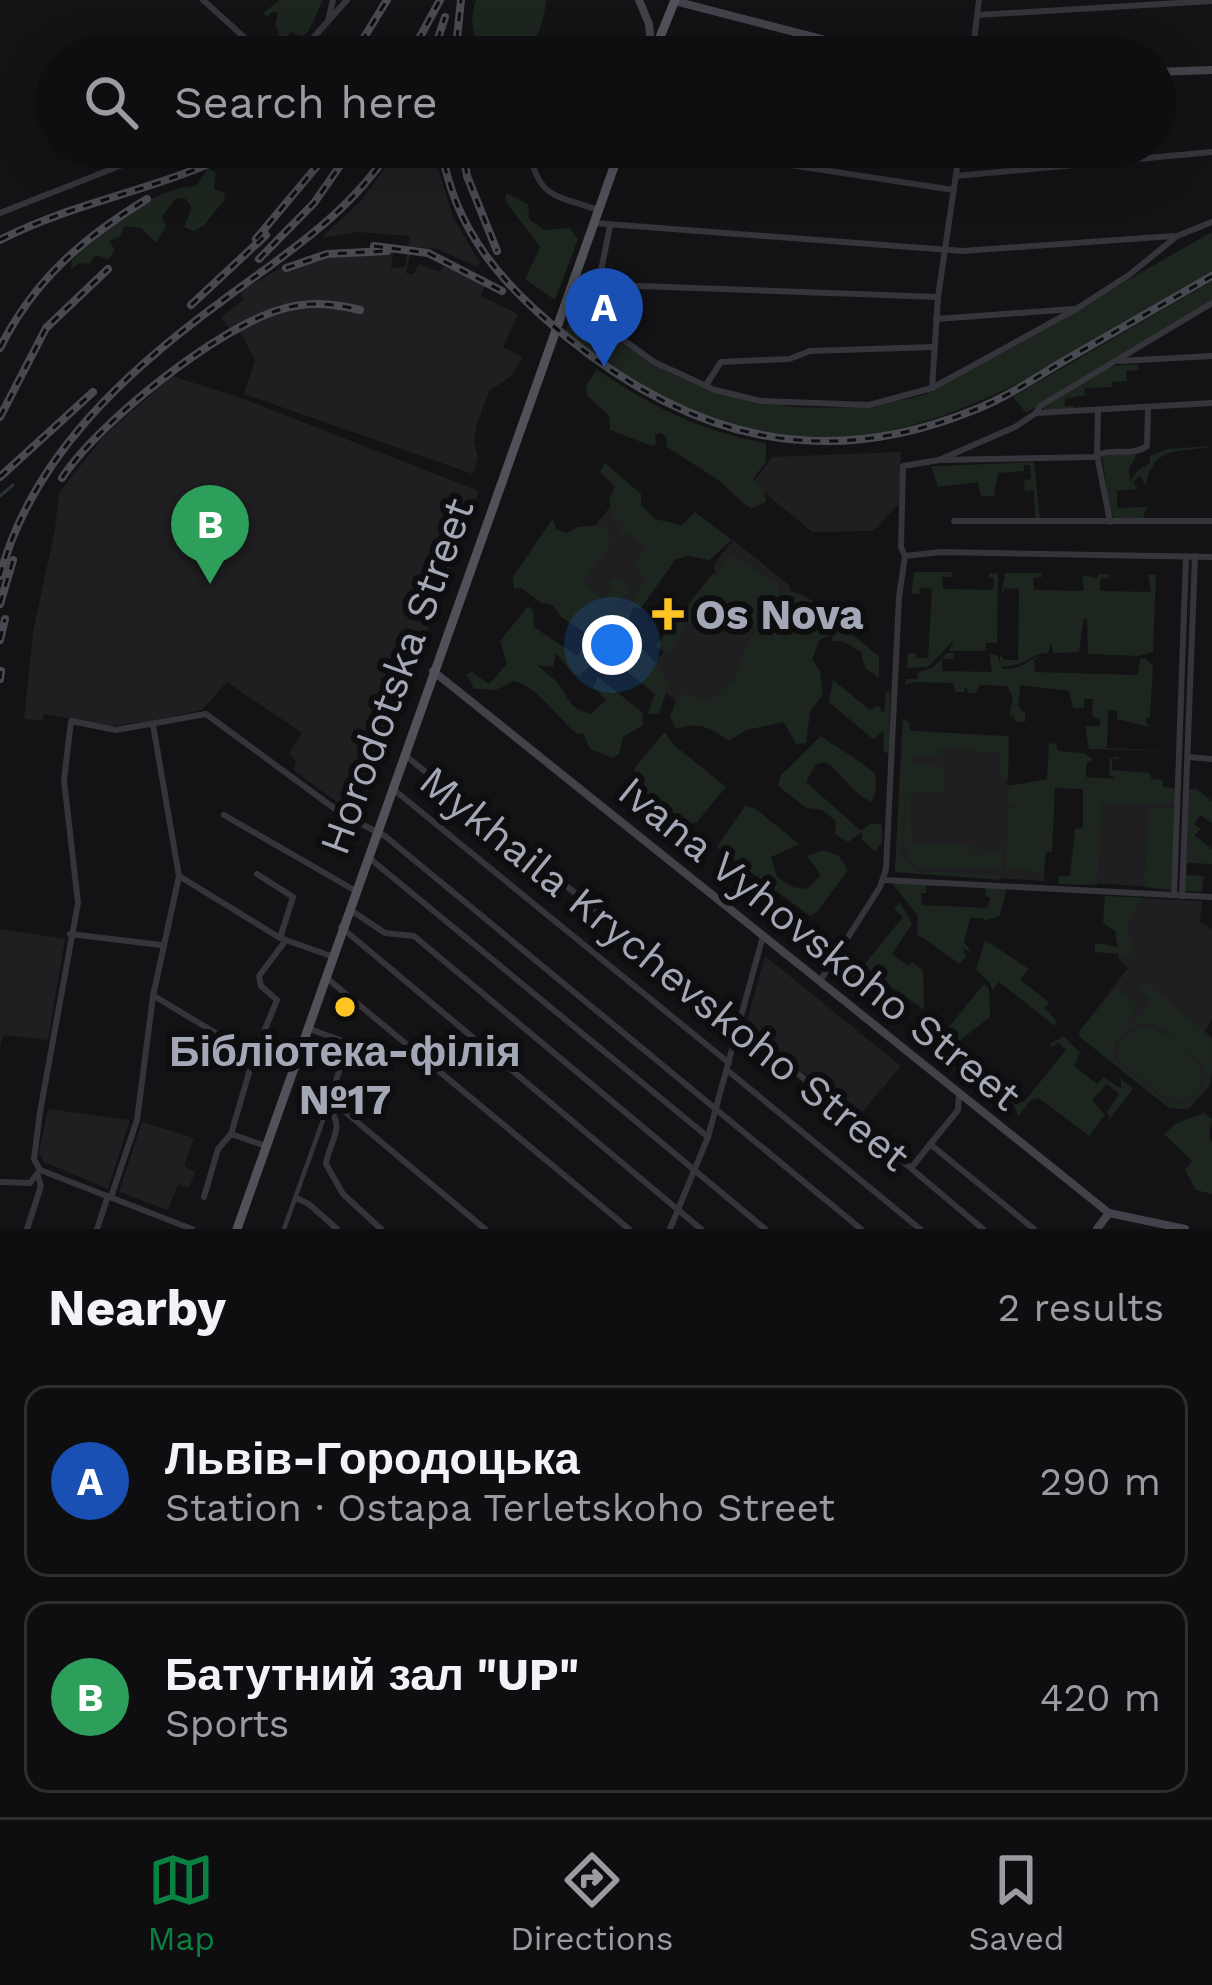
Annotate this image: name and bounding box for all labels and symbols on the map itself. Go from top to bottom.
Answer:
pin: A [565,268,643,367]
pin: B [171,485,249,584]
street label: Horodotska Street [309,492,484,861]
place label: Os Nova [695,590,864,639]
marker: Os Nova [652,598,684,630]
your location [582,615,642,675]
street label: Mykhaila Krychevskoho Street [410,756,919,1181]
street label: Ivana Vyhovskoho Street [609,766,1030,1121]
marker: Бібліотека-філія №17 [332,994,358,1020]
place label: Бібліотека-філія №17 [169,1027,521,1124]

